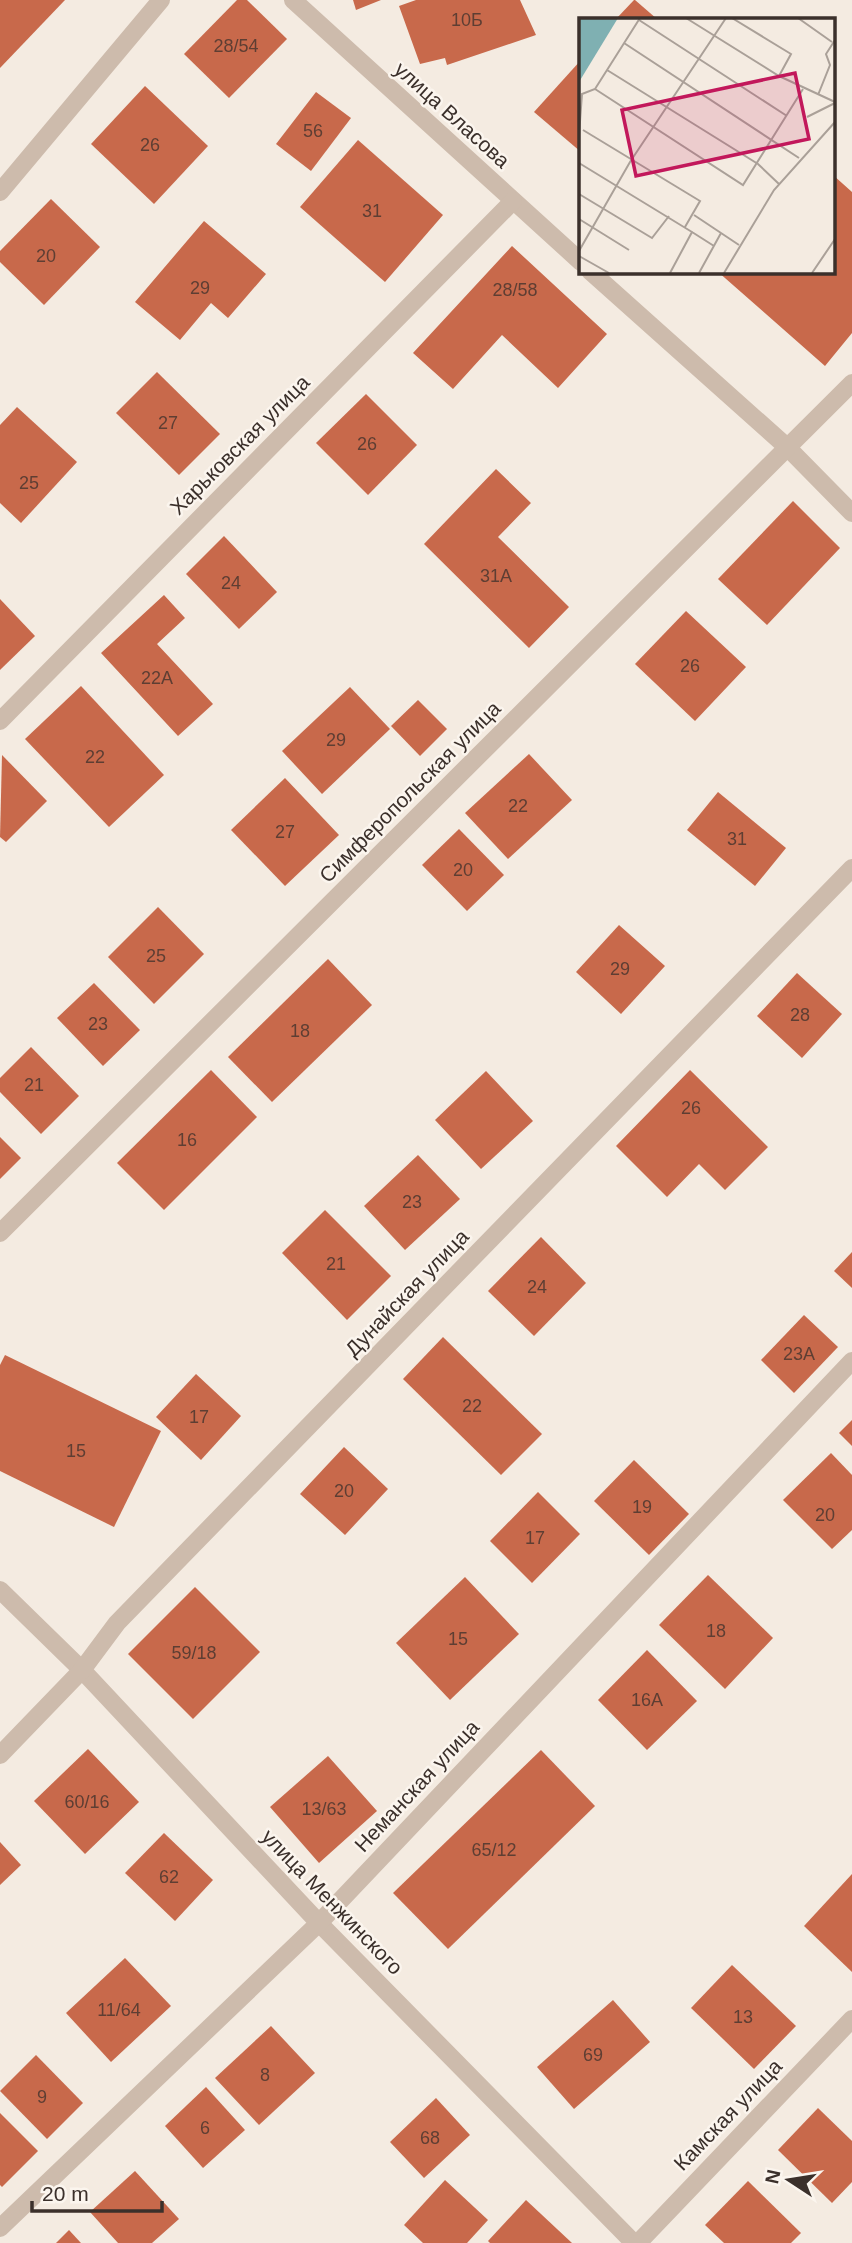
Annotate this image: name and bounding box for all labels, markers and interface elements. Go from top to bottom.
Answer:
house number: 10Б [451,10,483,30]
inset map [579,18,834,273]
house number: 28/54 [213,36,259,56]
street label: улица Власова [390,57,515,172]
house number: 56 [303,121,323,141]
house number: 26 [140,135,160,155]
house number: 31 [362,201,382,221]
house number: 20 [36,246,56,266]
house number: 29 [190,278,210,298]
house number: 28/58 [492,280,538,300]
street label: Харьковская улица [165,370,314,519]
house number: 27 [158,413,178,433]
house number: 26 [357,434,377,454]
house number: 25 [19,473,39,493]
house number: 31А [480,566,512,586]
house number: 24 [221,573,241,593]
house number: 26 [680,656,700,676]
house number: 22А [141,668,173,688]
street label: Симферопольская улица [314,696,505,887]
house number: 29 [326,730,346,750]
house number: 22 [85,747,105,767]
house number: 22 [508,796,528,816]
house number: 27 [275,822,295,842]
house number: 31 [727,829,747,849]
house number: 20 [453,860,473,880]
house number: 25 [146,946,166,966]
house number: 29 [610,959,630,979]
house number: 28 [790,1005,810,1025]
house number: 23 [88,1014,108,1034]
house number: 18 [290,1021,310,1041]
house number: 21 [24,1075,44,1095]
house number: 26 [681,1098,701,1118]
house number: 16 [177,1130,197,1150]
house number: 23 [402,1192,422,1212]
street label: Дунайская улица [340,1224,473,1361]
house number: 21 [326,1254,346,1274]
house number: 24 [527,1277,547,1297]
house number: 23А [783,1344,815,1364]
house number: 22 [462,1396,482,1416]
house number: 17 [189,1407,209,1427]
house number: 15 [66,1441,86,1461]
house number: 20 [334,1481,354,1501]
house number: 19 [632,1497,652,1517]
house number: 20 [815,1505,835,1525]
house number: 17 [525,1528,545,1548]
house number: 18 [706,1621,726,1641]
house number: 15 [448,1629,468,1649]
house number: 59/18 [171,1643,217,1663]
house number: 16А [631,1690,663,1710]
street label: Неманская улица [350,1715,484,1856]
house number: 60/16 [64,1792,110,1812]
house number: 13/63 [301,1799,347,1819]
street label: улица Менжинского [257,1824,407,1979]
house number: 65/12 [471,1840,517,1860]
house number: 62 [159,1867,179,1887]
house number: 11/64 [97,2000,141,2020]
house number: 13 [733,2007,753,2027]
house number: 69 [583,2045,603,2065]
street label: Камская улица [669,2054,787,2175]
house number: 8 [260,2065,270,2085]
house number: 9 [37,2087,47,2107]
house number: 6 [200,2118,210,2138]
house number: 68 [420,2128,440,2148]
north arrow [754,2145,824,2215]
text: N [761,2168,785,2185]
scale bar [32,2170,161,2214]
text: 20 m [42,2182,89,2205]

